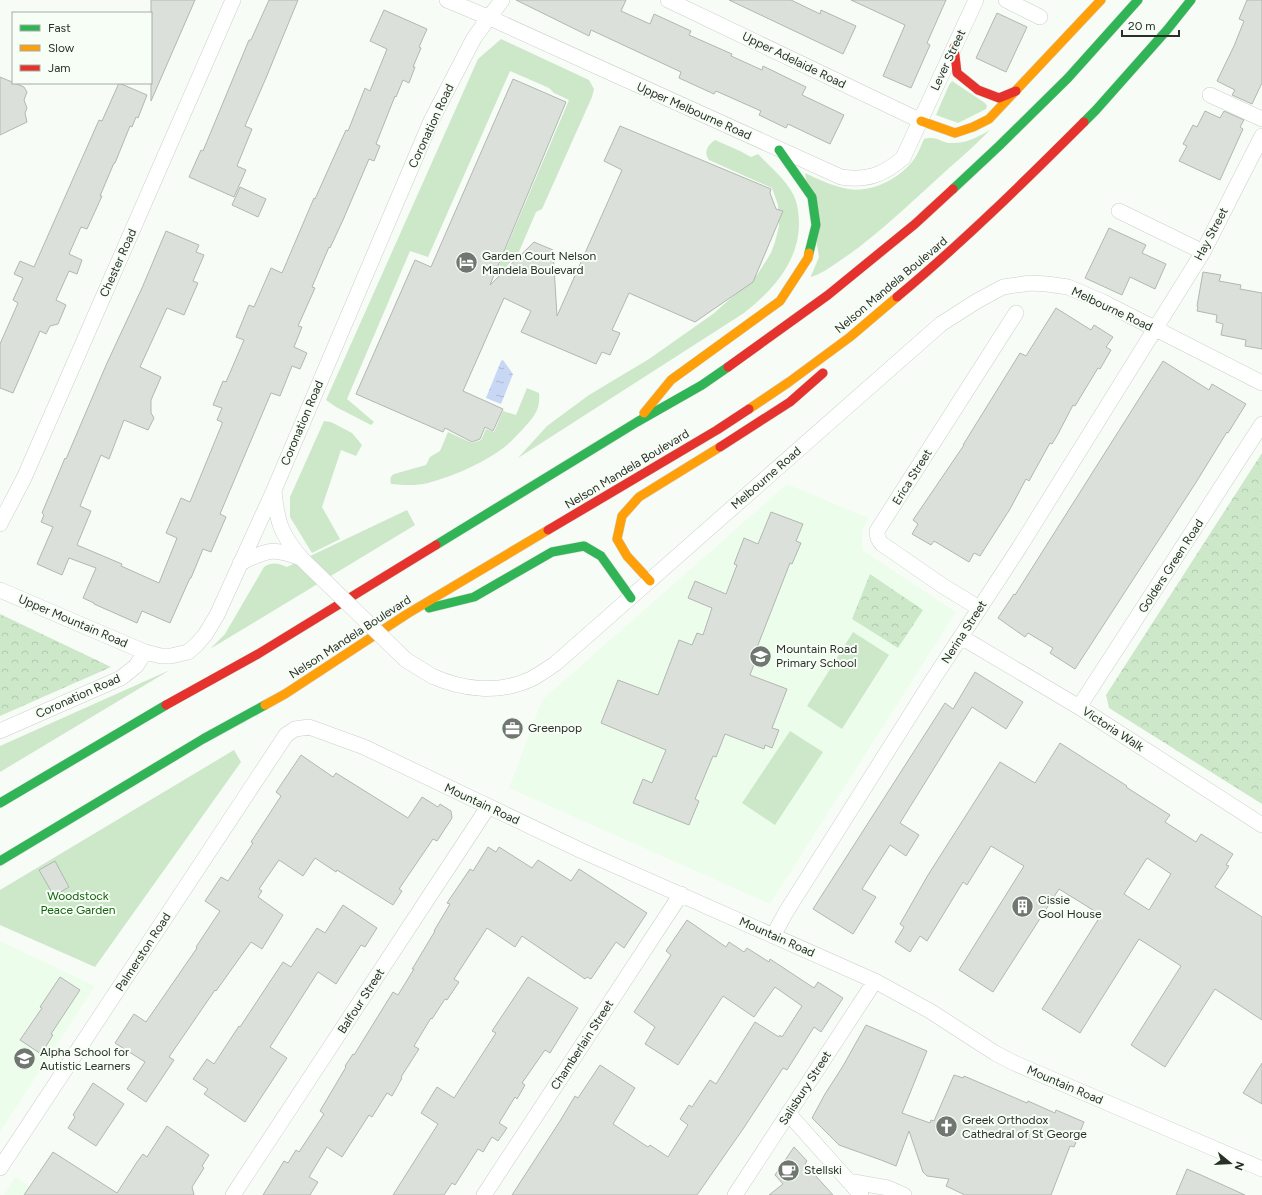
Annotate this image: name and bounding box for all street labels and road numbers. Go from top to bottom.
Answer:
street label: Lever Street [928,27,968,93]
street label: Upper Adelaide Road [740,29,848,91]
street label: Upper Melbourne Road [634,79,754,143]
street label: Coronation Road [405,82,457,170]
street label: Hay Street [1191,205,1231,263]
street label: Chester Road [97,227,139,299]
street label: Nelson Mandela Boulevard [832,234,950,336]
street label: Melbourne Road [1069,284,1155,334]
street label: Coronation Road [278,378,326,468]
street label: Nelson Mandela Boulevard [562,426,692,512]
street label: Melbourne Road [728,444,804,512]
street label: Erica Street [889,446,935,507]
street label: Golders Green Road [1136,517,1206,615]
street label: Upper Mountain Road [16,592,130,650]
street label: Nelson Mandela Boulevard [287,592,413,682]
street label: Nerina Street [939,598,990,666]
street label: Coronation Road [34,671,122,721]
street label: Victoria Walk [1080,704,1147,754]
street label: Mountain Road [442,780,522,828]
street label: Palmerston Road [112,910,174,994]
street label: Mountain Road [737,914,817,960]
street label: Balfour Street [335,965,387,1036]
street label: Chamberlain Street [548,997,616,1092]
street label: Salisbury Street [776,1048,834,1128]
street label: Mountain Road [1025,1063,1105,1107]

